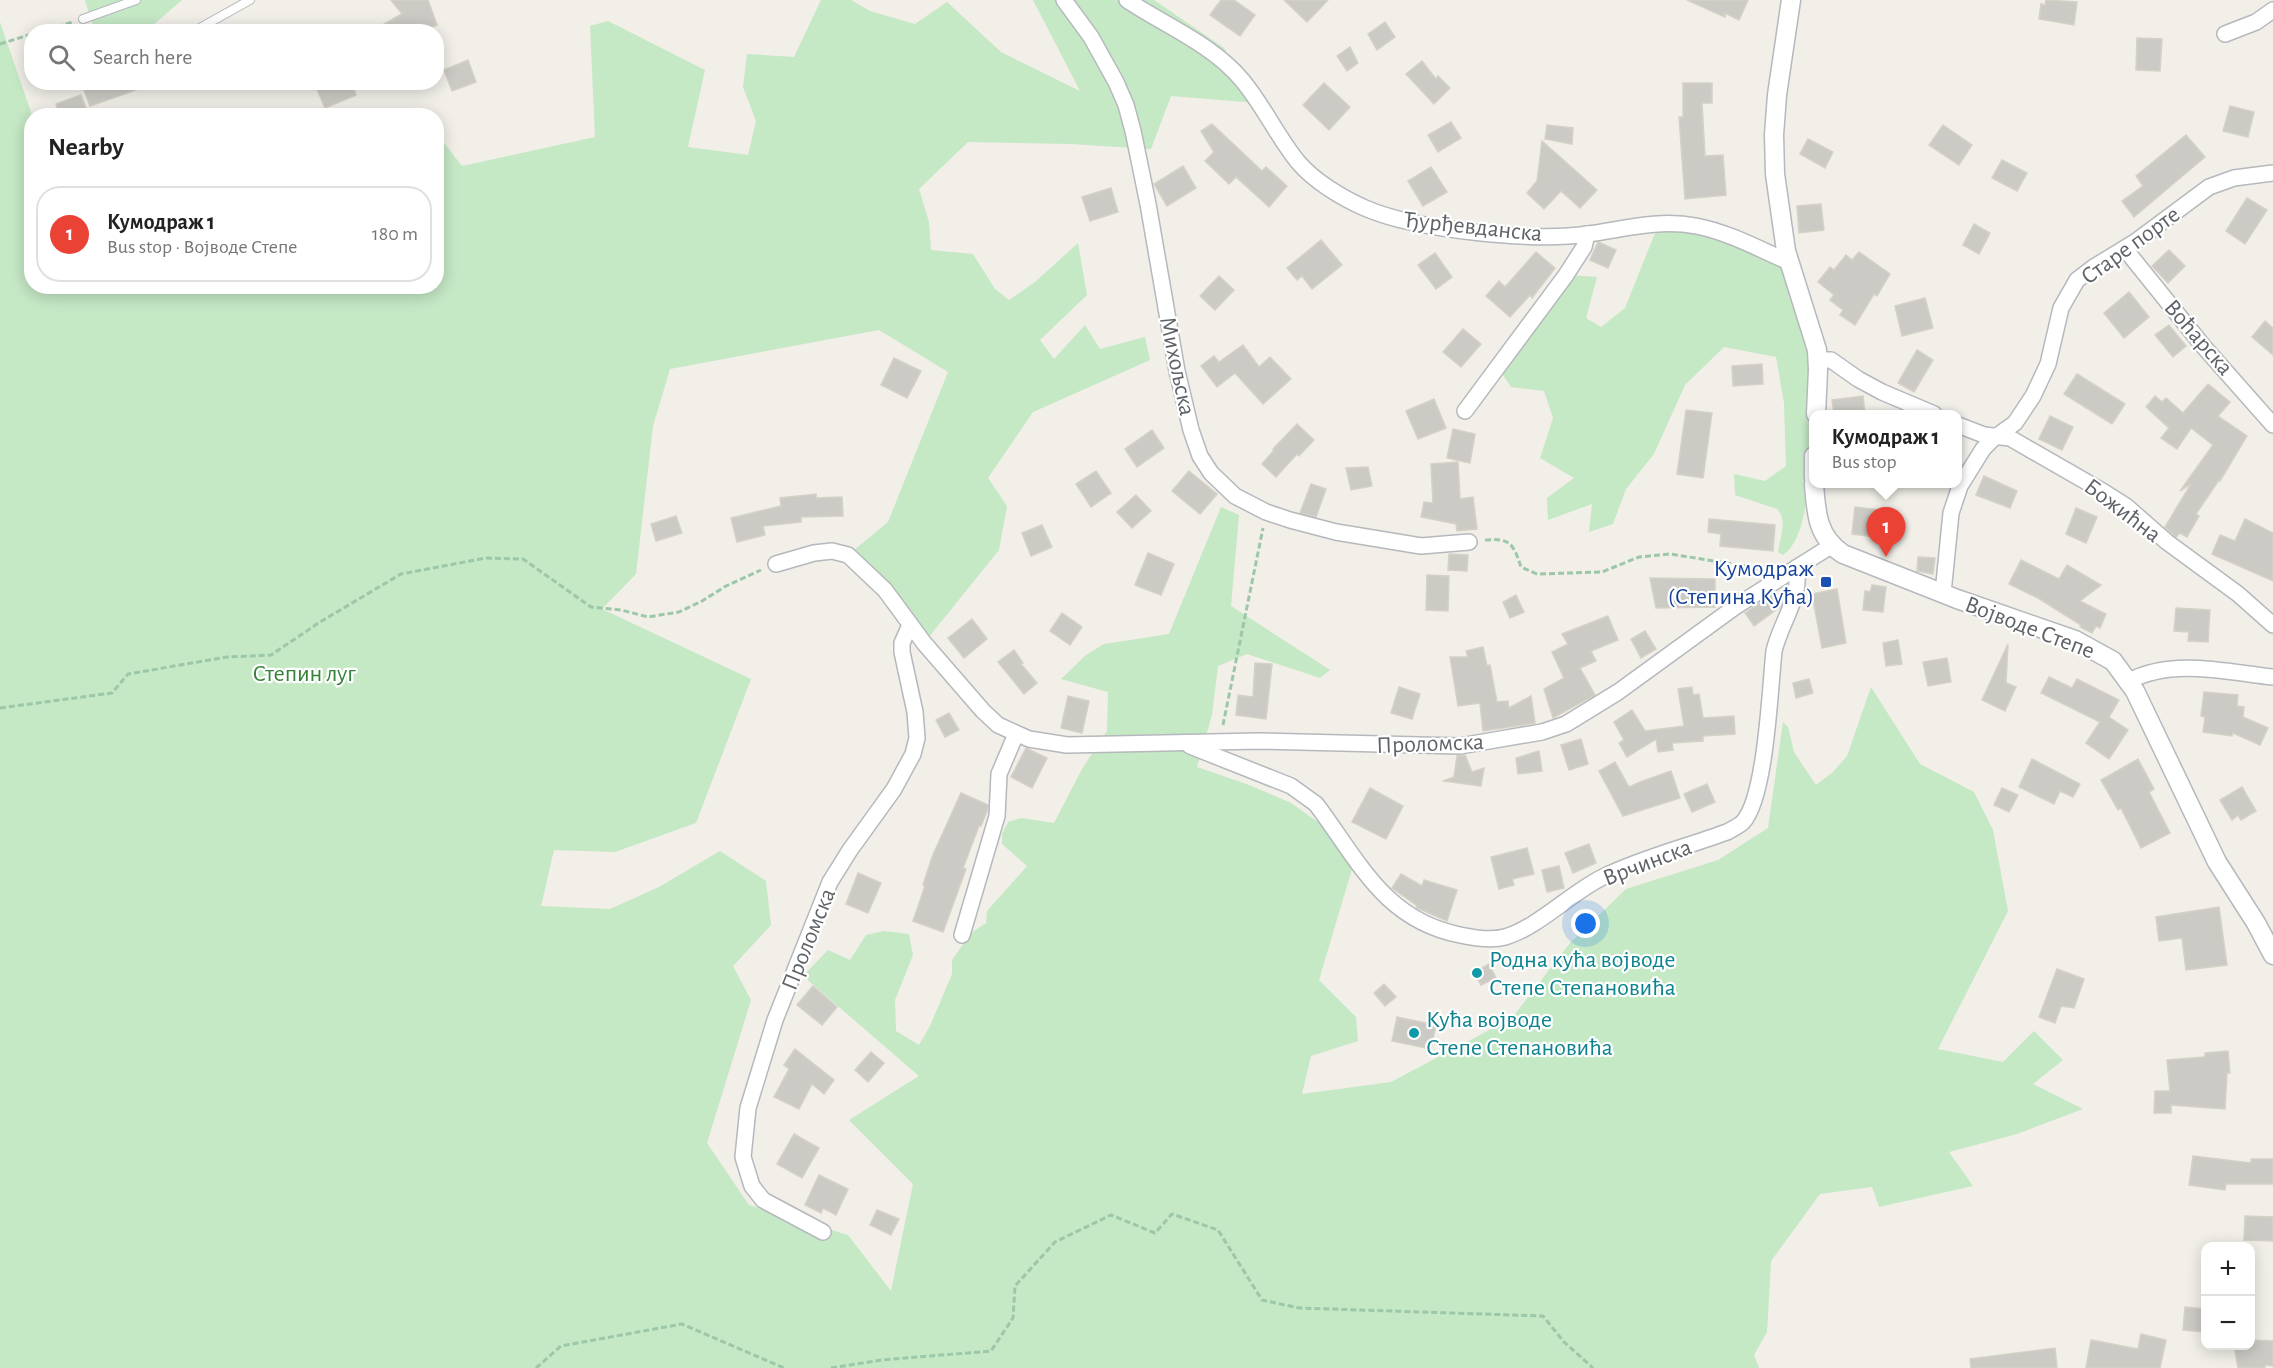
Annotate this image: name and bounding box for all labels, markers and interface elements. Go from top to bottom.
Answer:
search box [24,24,444,90]
icon: search [45,41,78,74]
text: Search here [93,46,192,68]
text: Nearby [48,134,124,160]
street label: Старе порте [2077,202,2184,289]
street label: Ђурђевданска [1402,208,1543,246]
text: Кумодраж 1 [107,211,215,233]
text: 1 [66,224,73,244]
text: 180 m [372,224,418,244]
text: Bus stop · Војводе Степе [107,237,298,257]
street label: Воћарска [2159,295,2237,380]
street label: Михољска [1155,315,1199,418]
popup [1809,410,1962,488]
text: Кумодраж 1 [1832,426,1939,448]
text: Bus stop [1832,452,1897,472]
street label: Божићна [2080,474,2165,547]
pin: 1 [1866,508,1906,557]
place label: Кумодраж (Степина Кућа) [1668,557,1814,609]
marker: Кумодраж (Степина Кућа) [1819,575,1833,589]
street label: Војводе Степе [1961,592,2098,664]
park label: Степин луг [252,662,356,686]
street label: Проломска [1376,730,1484,758]
street label: Врчинска [1600,835,1695,891]
street label: Проломска [778,885,840,994]
your location [1571,909,1600,938]
place label: Родна кућа војводе Степе Степановића [1489,948,1676,1000]
marker: Родна кућа војводе Степе Степановића [1470,966,1484,980]
place label: Кућа војводе Степе Степановића [1426,1008,1613,1060]
marker: Кућа војводе Степе Степановића [1407,1026,1421,1040]
map controls [2201,1242,2255,1350]
button: + [2201,1242,2255,1296]
button: − [2201,1296,2255,1350]

